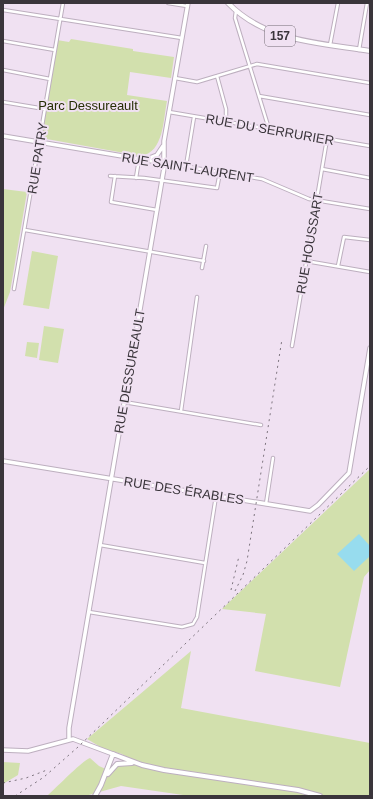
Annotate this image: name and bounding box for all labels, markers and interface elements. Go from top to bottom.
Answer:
road number: 157 [265,26,295,46]
park label: Parc Dessureault [38,98,138,113]
street label: RUE DU SERRURIER [205,111,335,148]
street label: RUE PATRY [24,121,51,195]
street label: RUE SAINT-LAURENT [121,150,255,185]
street label: RUE HOUSSART [293,191,326,295]
street label: RUE DESSUREAULT [111,308,148,435]
street label: RUE DES ÉRABLES [123,474,245,507]

